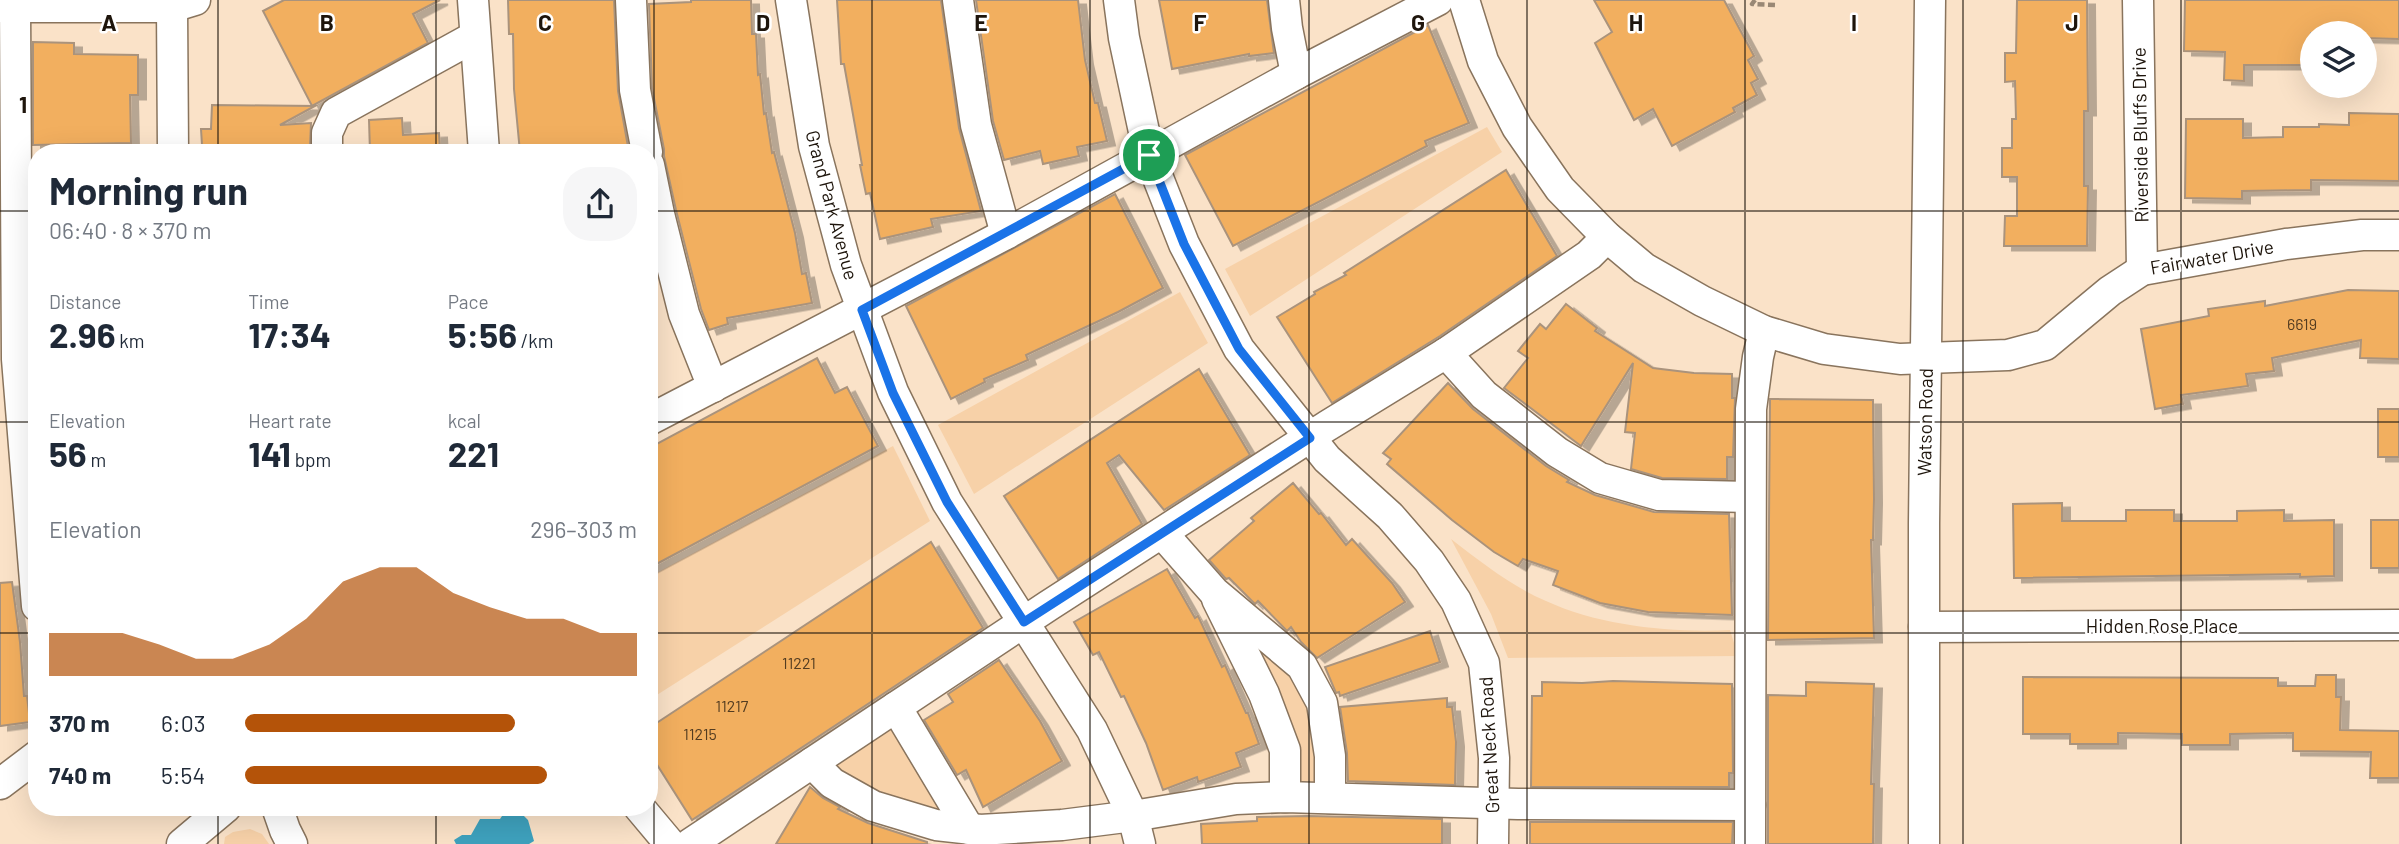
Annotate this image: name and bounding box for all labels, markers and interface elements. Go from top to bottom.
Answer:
text: A [101,8,117,36]
text: B [320,8,334,36]
text: C [538,8,552,36]
text: D [756,8,770,36]
text: E [974,8,988,36]
text: F [1194,8,1207,36]
text: G [1411,8,1425,36]
text: H [1629,8,1643,36]
text: I [1851,8,1857,36]
text: J [2065,8,2079,36]
map controls [2300,21,2377,98]
button: layers [2300,21,2377,98]
street label: Riverside Bluffs Drive [2126,47,2153,223]
text: 1 [19,90,27,118]
pin [1119,125,1179,185]
street label: Grand Park Avenue [801,127,864,282]
icon: arrive [1130,136,1168,174]
text: Morning run [49,167,248,213]
button: share [563,167,637,241]
text: 06:40 · 8 × 370 m [49,216,212,244]
street label: Fairwater Drive [2148,234,2276,279]
text: Distance [49,290,121,313]
text: Time [248,290,289,313]
text: Pace [448,290,489,313]
text: 2.96 [49,313,115,355]
text: 17:34 [248,313,331,355]
text: 5:56 [448,313,517,355]
house number: 6619 [2287,314,2317,333]
text: km [115,329,144,352]
text: /km [517,329,554,352]
street label: Watson Road [1912,368,1937,476]
text: Elevation [49,409,126,432]
text: Heart rate [248,409,332,432]
text: kcal [448,409,481,432]
text: 56 [49,432,87,474]
text: 141 [248,432,291,474]
text: 221 [448,432,499,474]
text: m [87,448,106,471]
text: bpm [291,448,331,471]
text: Elevation [49,515,142,543]
text: 296–303 m [530,515,637,543]
street label: Hidden Rose Place [2086,614,2238,637]
house number: 11221 [782,653,816,672]
street label: Great Neck Road [1473,676,1504,814]
house number: 11217 [716,696,749,715]
text: 370 m [49,709,110,737]
text: 6:03 [161,709,205,737]
house number: 11215 [683,724,717,743]
text: 740 m [49,761,111,789]
text: 5:54 [161,761,205,789]

